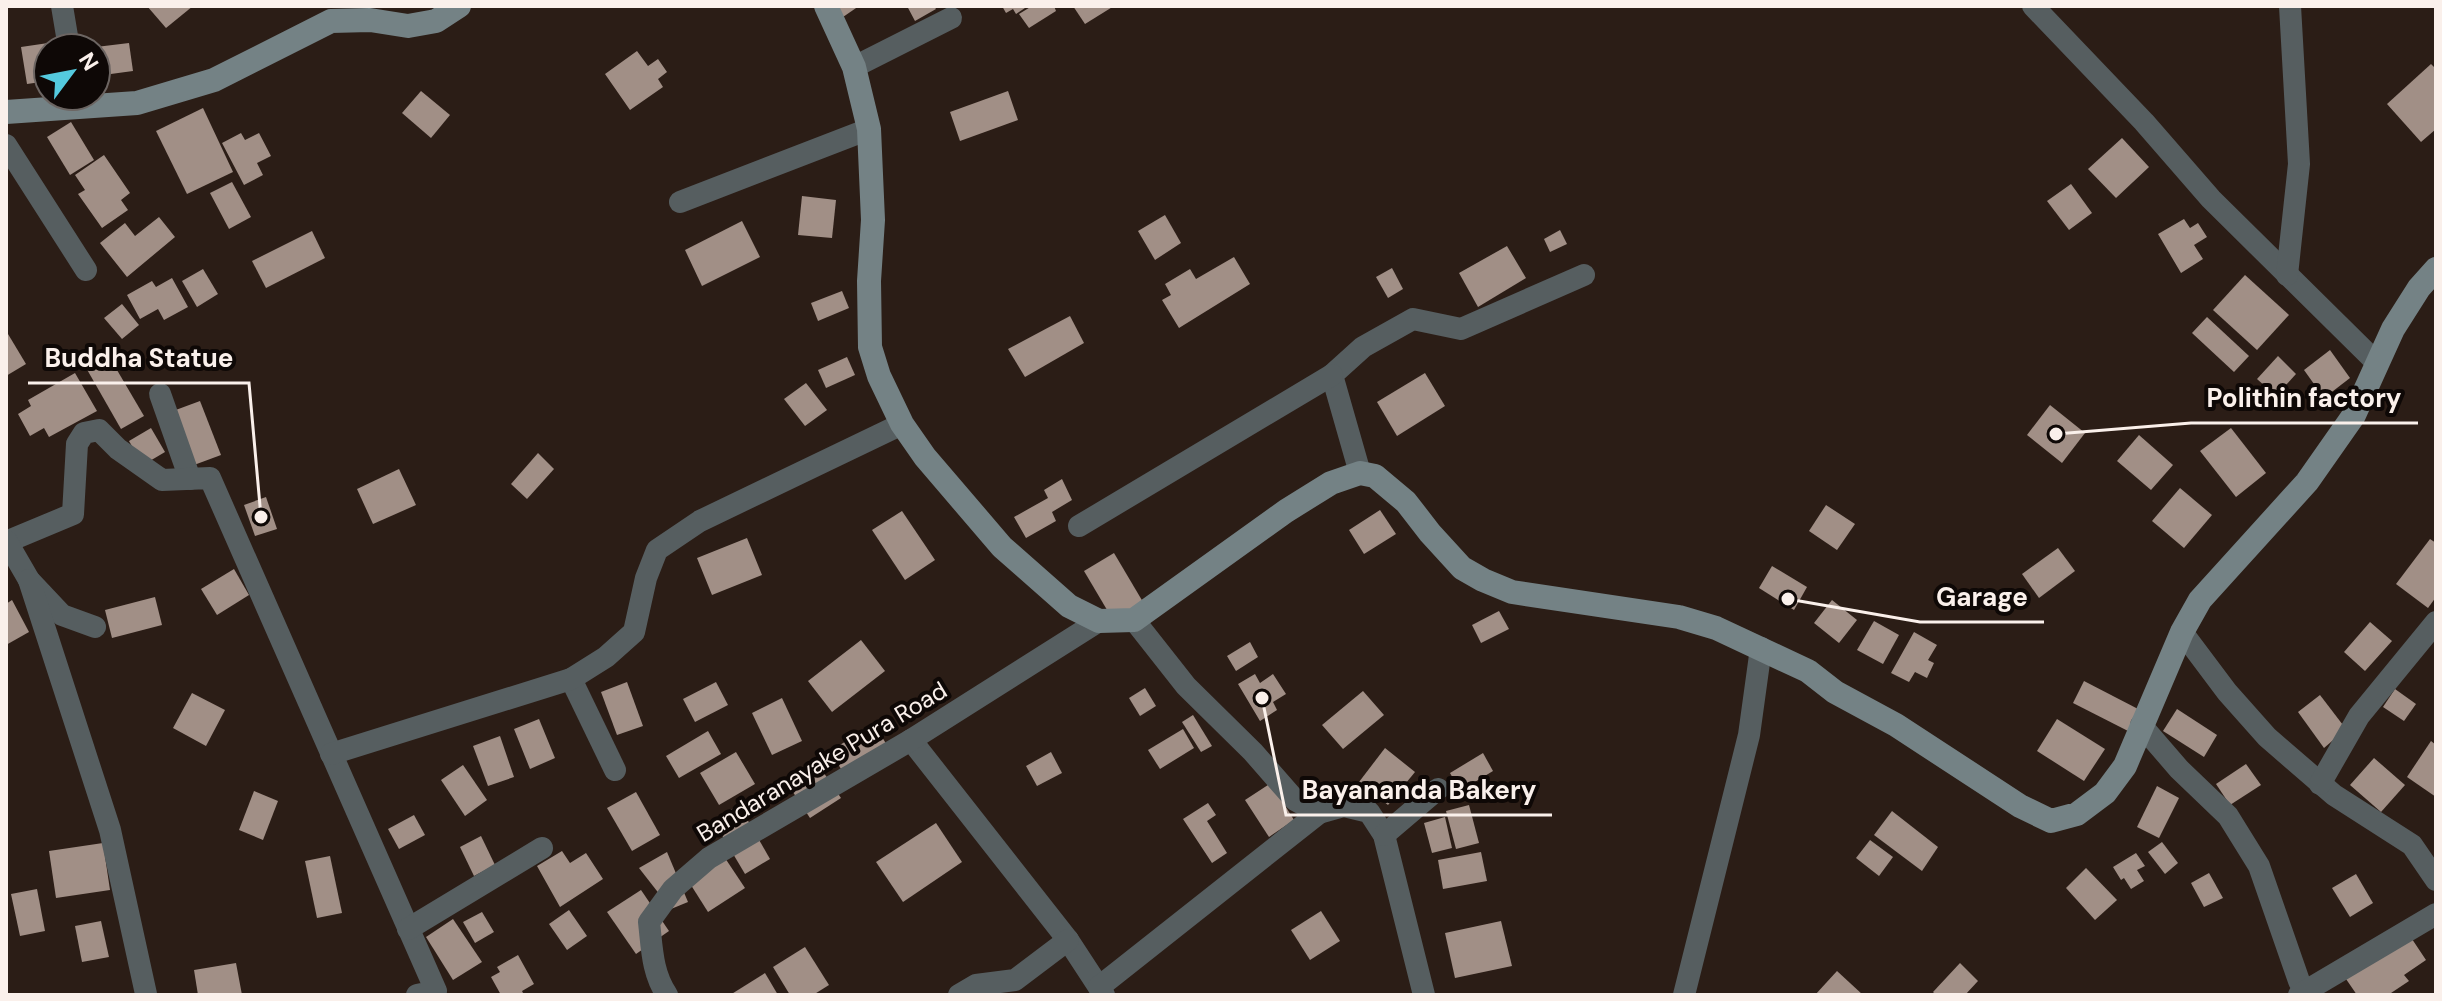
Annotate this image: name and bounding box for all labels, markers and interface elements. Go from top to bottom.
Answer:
north arrow [32,32,112,112]
text: N [72,47,105,76]
callout: Buddha Statue [28,333,249,383]
text: Buddha Statue [44,341,234,375]
callout: Polithin factory [2191,373,2418,423]
text: Polithin factory [2207,381,2402,415]
callout: Garage [1920,572,2044,622]
text: Garage [1936,580,2028,614]
street label: Bandaranayake Pura Road [691,674,953,849]
callout: Bayananda Bakery [1286,765,1552,815]
text: Bayananda Bakery [1302,773,1537,807]

